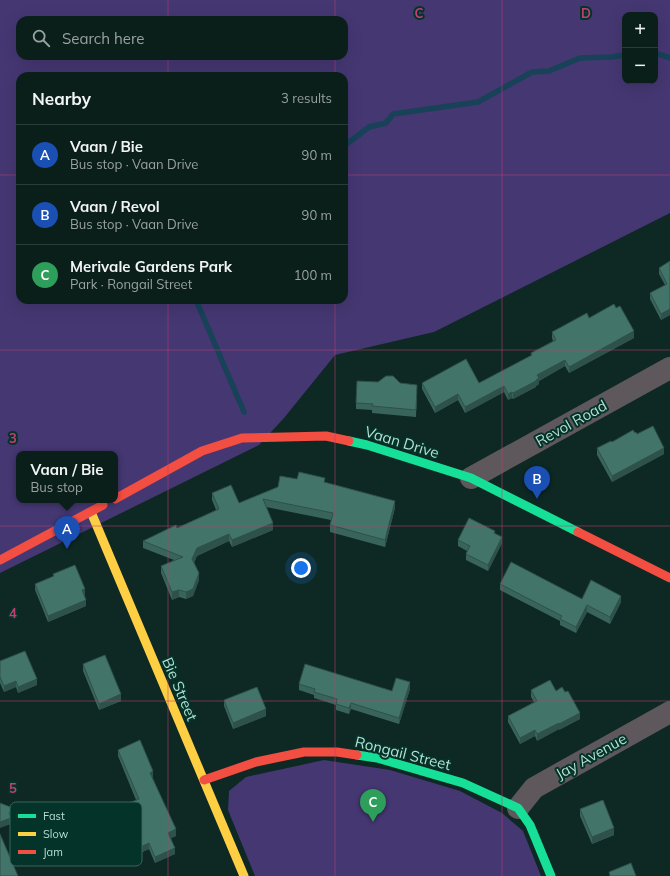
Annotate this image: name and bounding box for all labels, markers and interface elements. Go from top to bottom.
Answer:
text: C [415,5,424,21]
text: D [581,5,591,21]
map controls [622,12,658,84]
button: + [622,12,658,48]
search box [16,16,348,60]
icon: search [30,27,52,49]
text: Search here [62,29,144,48]
button: − [622,48,658,84]
text: Nearby [32,88,91,109]
text: 3 results [281,90,332,106]
text: Vaan / Bie [70,137,143,156]
text: A [40,147,50,163]
text: 90 m [302,147,332,163]
text: Bus stop · Vaan Drive [70,156,198,172]
text: Vaan / Revol [70,197,160,216]
text: B [41,207,49,223]
text: 90 m [302,207,332,223]
text: Bus stop · Vaan Drive [70,216,198,232]
text: Merivale Gardens Park [70,257,232,276]
text: C [41,267,49,283]
text: 100 m [294,267,332,283]
text: Park · Rongail Street [70,276,192,292]
street label: Revol Road [532,396,610,450]
street label: Vaan Drive [363,422,441,462]
text: 3 [9,430,17,446]
popup [16,451,118,503]
text: Vaan / Bie [30,460,104,479]
pin: B [524,466,550,499]
text: Bus stop [30,479,83,495]
pin: A [54,516,80,549]
your location [291,558,311,578]
text: 4 [9,605,17,621]
street label: Bie Street [158,654,202,724]
street label: Jay Avenue [552,729,630,783]
street label: Rongail Street [353,732,453,774]
text: 5 [9,780,17,796]
pin: C [360,789,386,822]
legend [10,802,142,866]
text: Fast [43,809,65,823]
text: Slow [43,827,69,841]
text: Jam [43,845,63,859]

